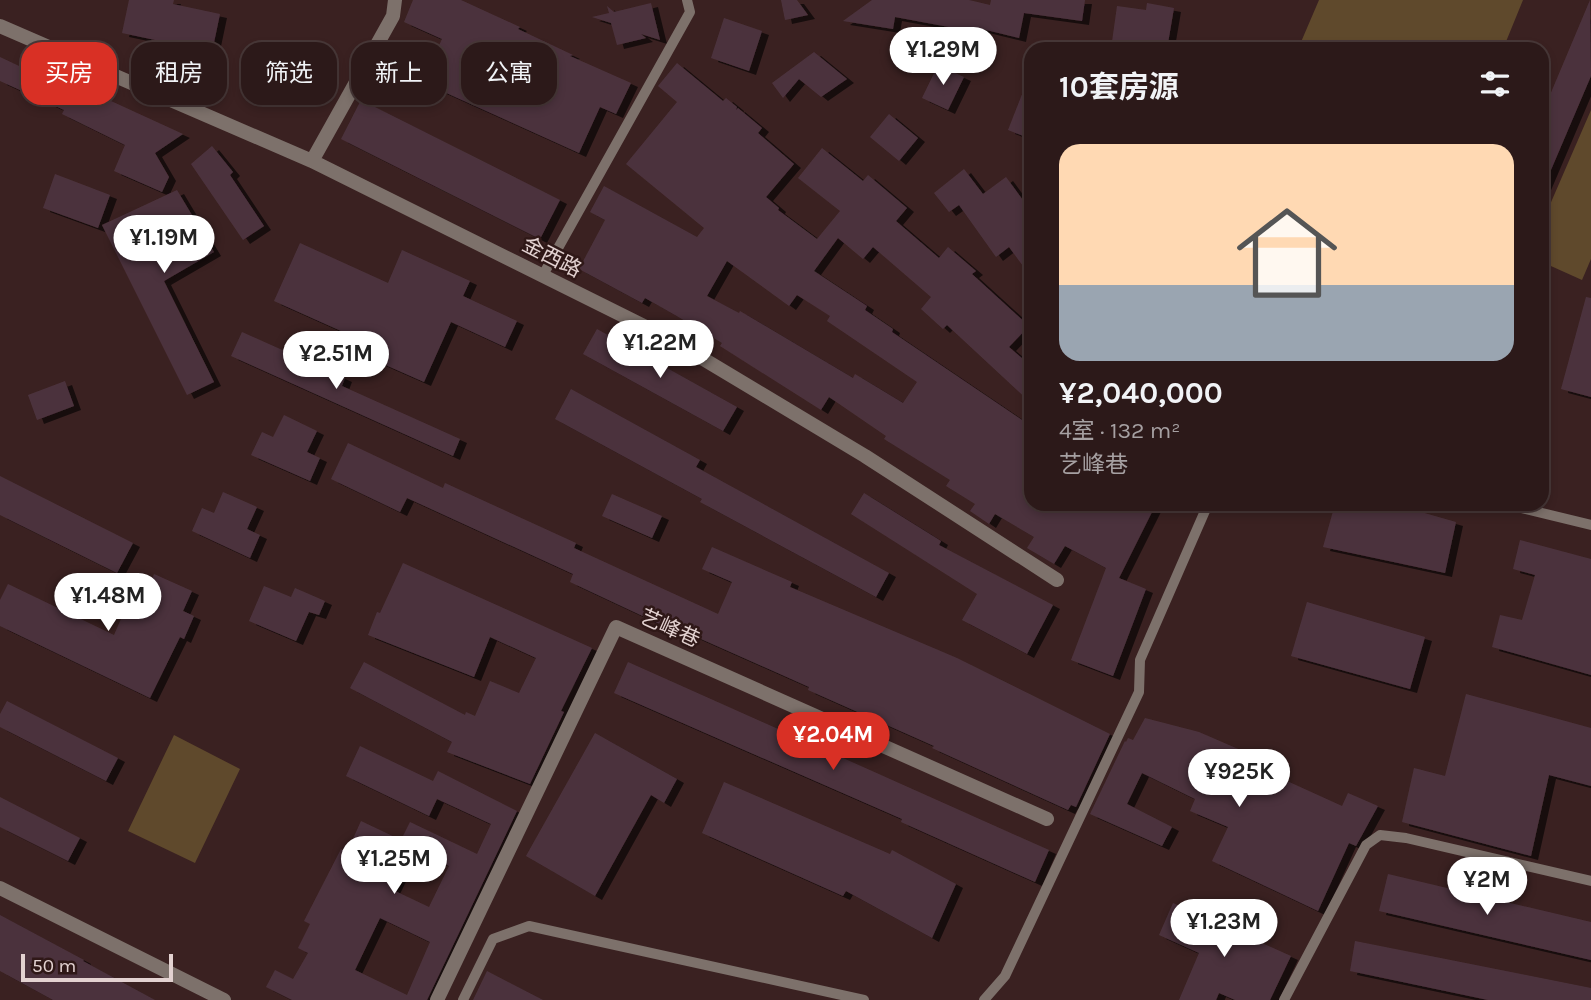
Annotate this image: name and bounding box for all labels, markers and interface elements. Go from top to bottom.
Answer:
pin: ¥1.29M [886,28,1000,87]
text: ¥1.29M [906,36,980,63]
chip: 买房 [21,42,117,105]
chip: 租房 [131,42,227,105]
chip: 筛选 [241,42,337,105]
chip: 新上 [351,42,447,105]
chip: 公寓 [461,42,557,105]
icon: filters [1476,65,1514,103]
text: 10套房源 [1059,69,1179,105]
icon: home [1224,190,1350,316]
pin: ¥1.19M [107,216,221,275]
text: ¥1.19M [130,224,198,251]
street label: 金西路 [518,232,586,282]
pin: ¥1.22M [603,320,717,380]
text: ¥1.22M [623,329,697,356]
pin: ¥2.51M [279,332,393,391]
text: ¥2.51M [299,340,373,367]
text: ¥2,040,000 [1059,375,1223,411]
text: 4室 · 132 m² [1059,417,1181,444]
text: 艺峰巷 [1059,451,1128,478]
pin: ¥1.48M [51,574,165,633]
text: ¥1.48M [70,582,146,609]
street label: 艺峰巷 [636,604,704,652]
pin: ¥2.04M [776,712,890,772]
text: ¥2.04M [793,721,873,748]
pin: ¥925K [1190,750,1288,809]
text: ¥925K [1204,758,1274,785]
pin: ¥1.25M [337,836,451,896]
text: ¥1.25M [357,845,431,872]
pin: ¥2M [1453,858,1521,917]
text: ¥2M [1463,866,1511,893]
pin: ¥1.23M [1167,900,1281,959]
text: ¥1.23M [1187,908,1261,935]
scale bar [21,951,173,983]
text: 50 m [32,955,76,977]

